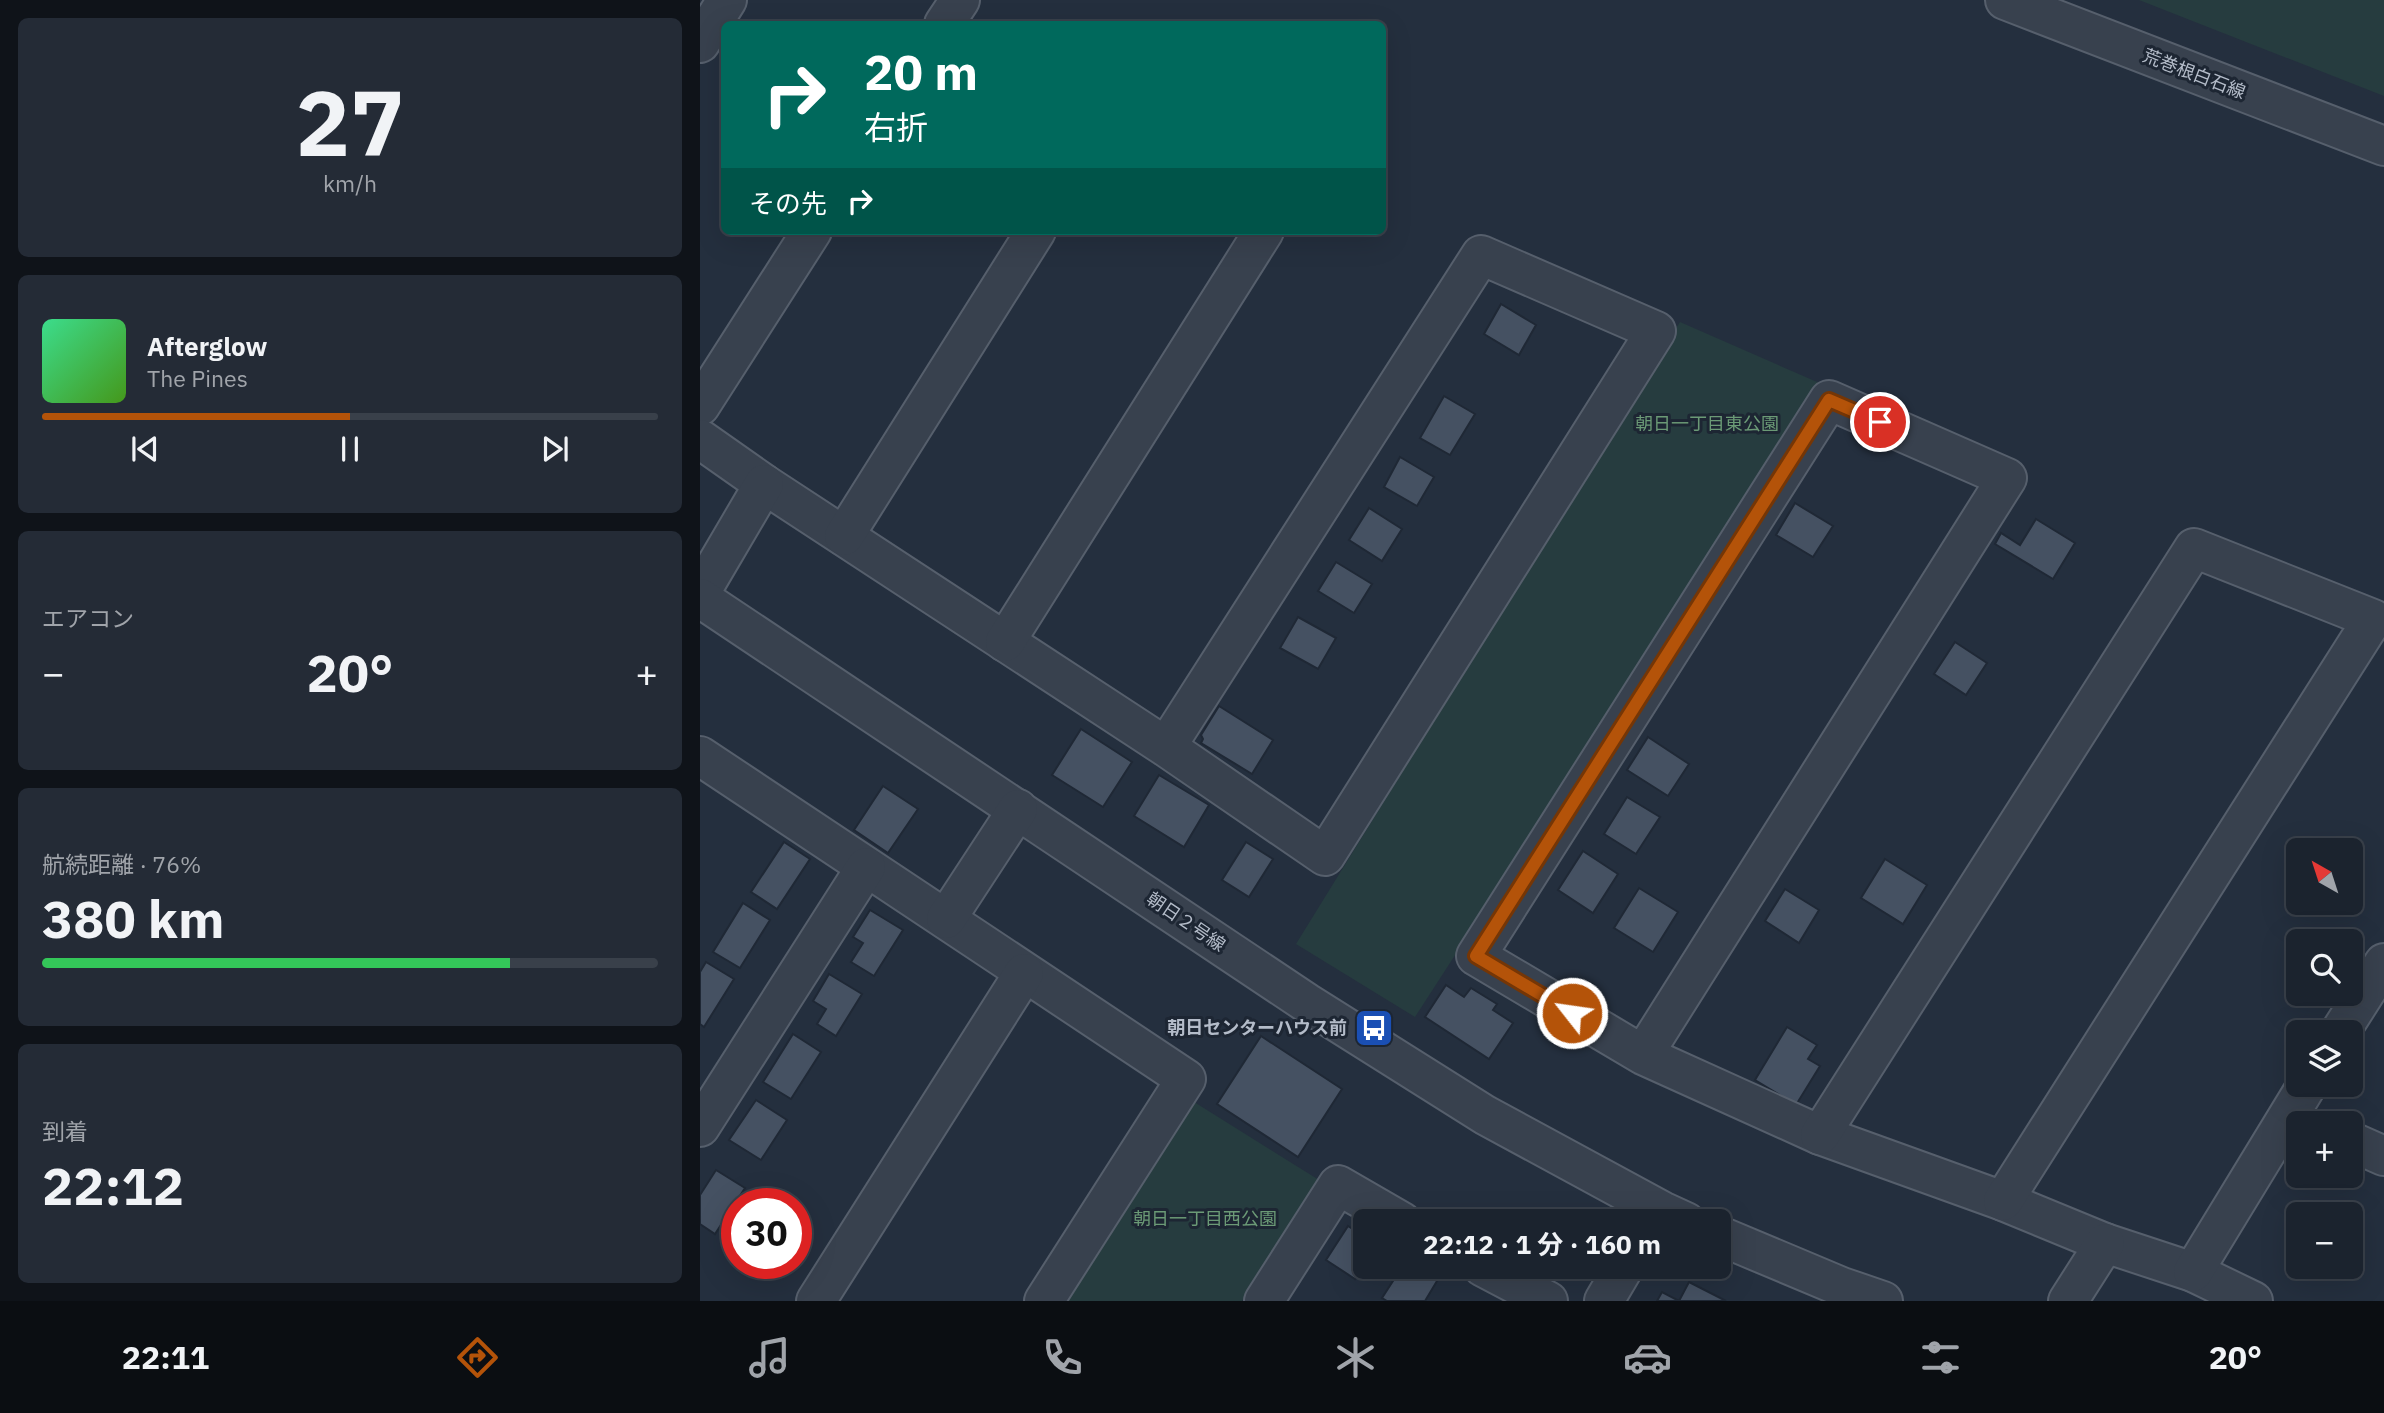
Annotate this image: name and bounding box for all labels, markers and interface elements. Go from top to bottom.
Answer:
text: 20 m [864,40,978,103]
street label: 荒巻根白石線 [2140,43,2249,104]
icon: right [749,49,840,140]
text: 27 [295,63,405,181]
text: 右折 [864,106,928,148]
text: km/h [323,168,377,198]
icon: right [841,182,879,220]
text: その先 [749,186,827,220]
text: Afterglow [147,329,267,363]
text: The Pines [147,363,248,393]
pin [1850,392,1910,452]
icon: arrive [1861,403,1899,441]
park label: 朝日一丁目東公園 [1635,412,1779,435]
icon: previous [126,430,164,468]
icon: pause [331,430,369,468]
icon: next [536,430,574,468]
text: エアコン [42,603,134,633]
text: 20° [307,639,393,706]
text: − [42,648,65,697]
text: + [635,648,658,697]
north arrow [2286,838,2362,915]
map controls [2286,838,2363,1279]
text: 航続距離 · 76% [42,849,201,879]
text: 380 km [42,885,224,952]
street label: 朝日２号線 [1143,887,1230,956]
button: search [2286,929,2363,1006]
position arrow [1535,976,1609,1050]
bus stop icon: 朝日センターハウス前 [1353,1007,1395,1049]
place label: 朝日センターハウス前 [1167,1016,1347,1039]
button: layers [2286,1020,2363,1097]
button: + [2286,1111,2363,1188]
text: 到着 [42,1116,88,1146]
text: 22:12 [42,1152,184,1219]
speed limit sign: 30 [721,1188,812,1279]
button: − [2286,1202,2363,1279]
park label: 朝日一丁目西公園 [1133,1207,1277,1230]
text: 22:12 · 1 分 · 160 m [1423,1227,1661,1261]
icon: directions [453,1333,502,1382]
icon: music [745,1333,794,1382]
icon: phone [1038,1333,1087,1382]
icon: climate [1331,1333,1380,1382]
icon: car [1623,1333,1672,1382]
icon: filters [1916,1333,1965,1382]
text: 22:11 [122,1336,209,1378]
text: 20° [2209,1336,2262,1378]

